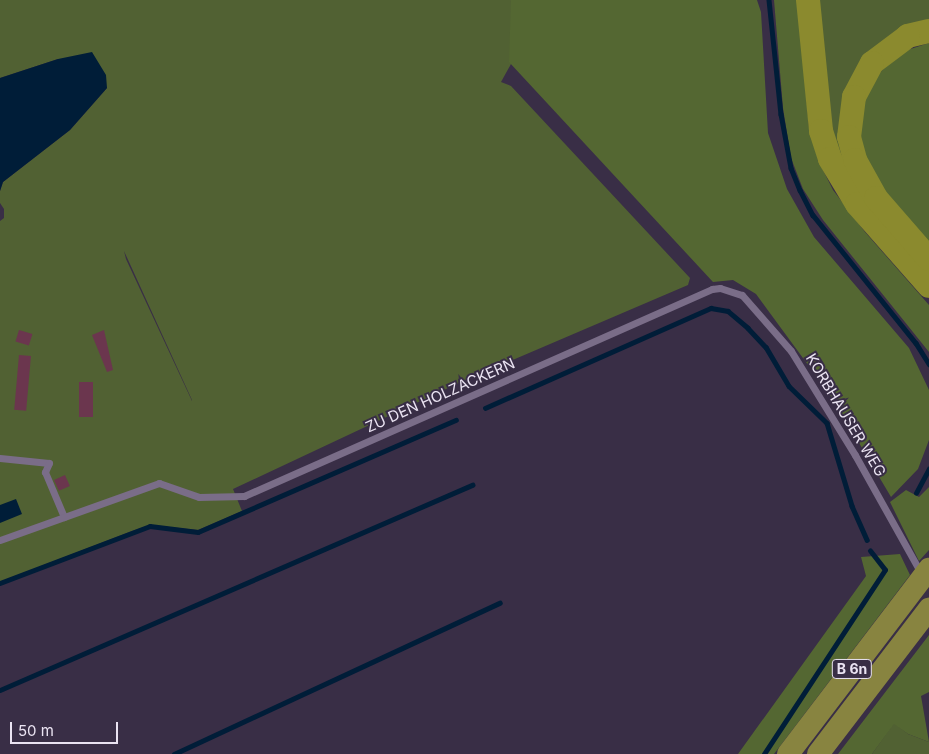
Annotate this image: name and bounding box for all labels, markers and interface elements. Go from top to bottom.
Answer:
street label: KORBHAUSER WEG [802,350,890,480]
street label: ZU DEN HOLZACKERN [363,354,517,436]
road number: B 6n [831,658,873,681]
scale bar [12,712,120,744]
text: 50 m [18,721,54,740]

